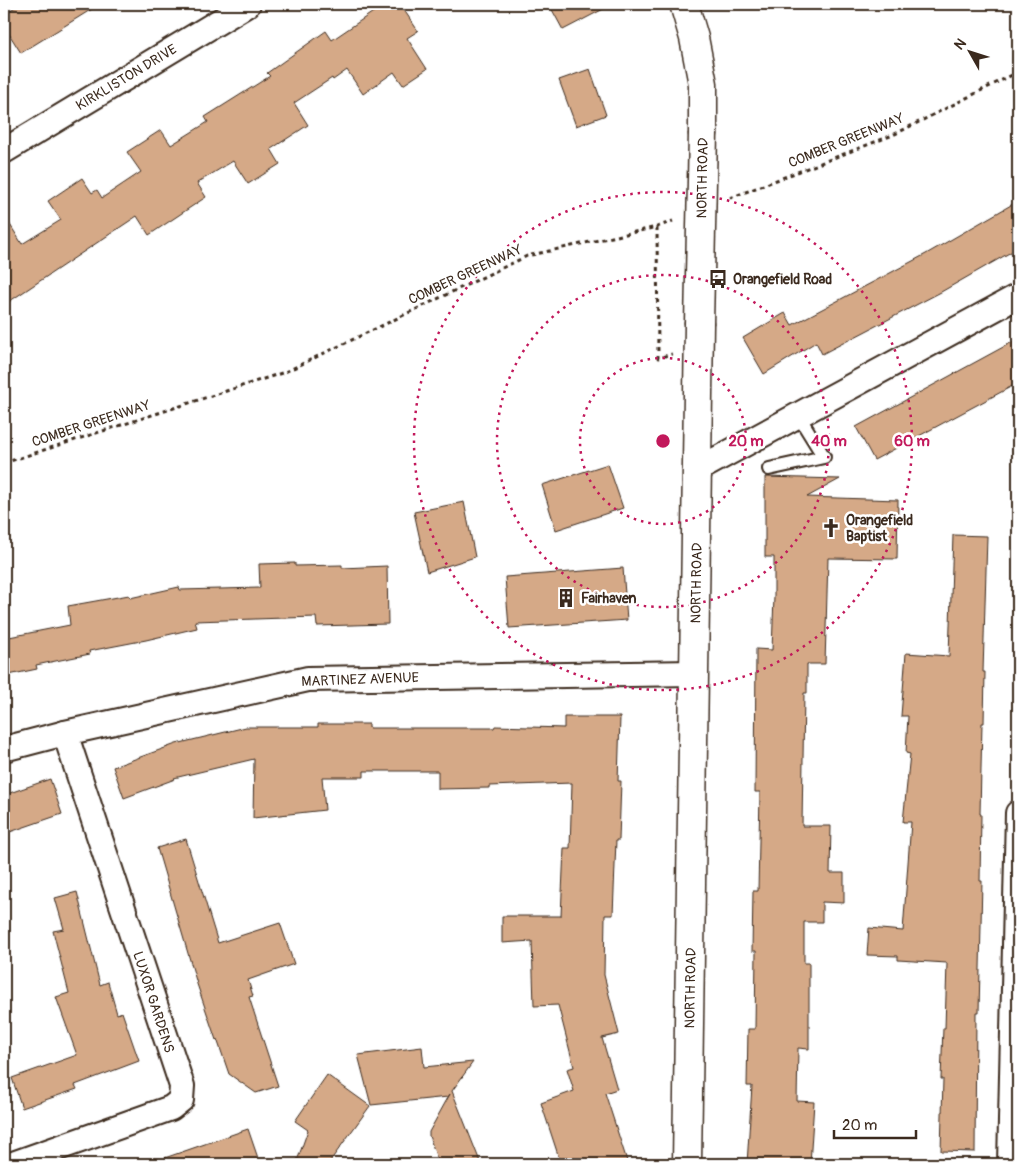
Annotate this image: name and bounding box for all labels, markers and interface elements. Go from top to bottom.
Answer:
north arrow [944,28,994,78]
text: N [951,35,970,53]
street label: KIRKLISTON DRIVE [73,41,180,114]
street label: COMBER GREENWAY [786,109,907,171]
street label: NORTH ROAD [693,137,712,219]
street label: COMBER GREENWAY [406,241,525,308]
bus stop icon: Orangefield Road [707,268,729,290]
place label: Orangefield Road [733,271,832,288]
street label: COMBER GREENWAY [30,396,152,451]
centre of rings [654,432,672,450]
text: 20 m [728,432,764,451]
text: 40 m [811,432,847,451]
text: 60 m [894,432,930,451]
place label: Orangefield Baptist [846,512,913,545]
church icon: Orangefield Baptist [820,517,842,539]
street label: NORTH ROAD [687,542,706,624]
building icon: Fairhaven [555,587,577,609]
place label: Fairhaven [581,590,637,607]
street label: MARTINEZ AVENUE [301,669,419,690]
street label: NORTH ROAD [681,947,700,1029]
street label: LUXOR GARDENS [129,949,178,1055]
scale bar [834,1108,917,1140]
text: 20 m [842,1116,877,1135]

